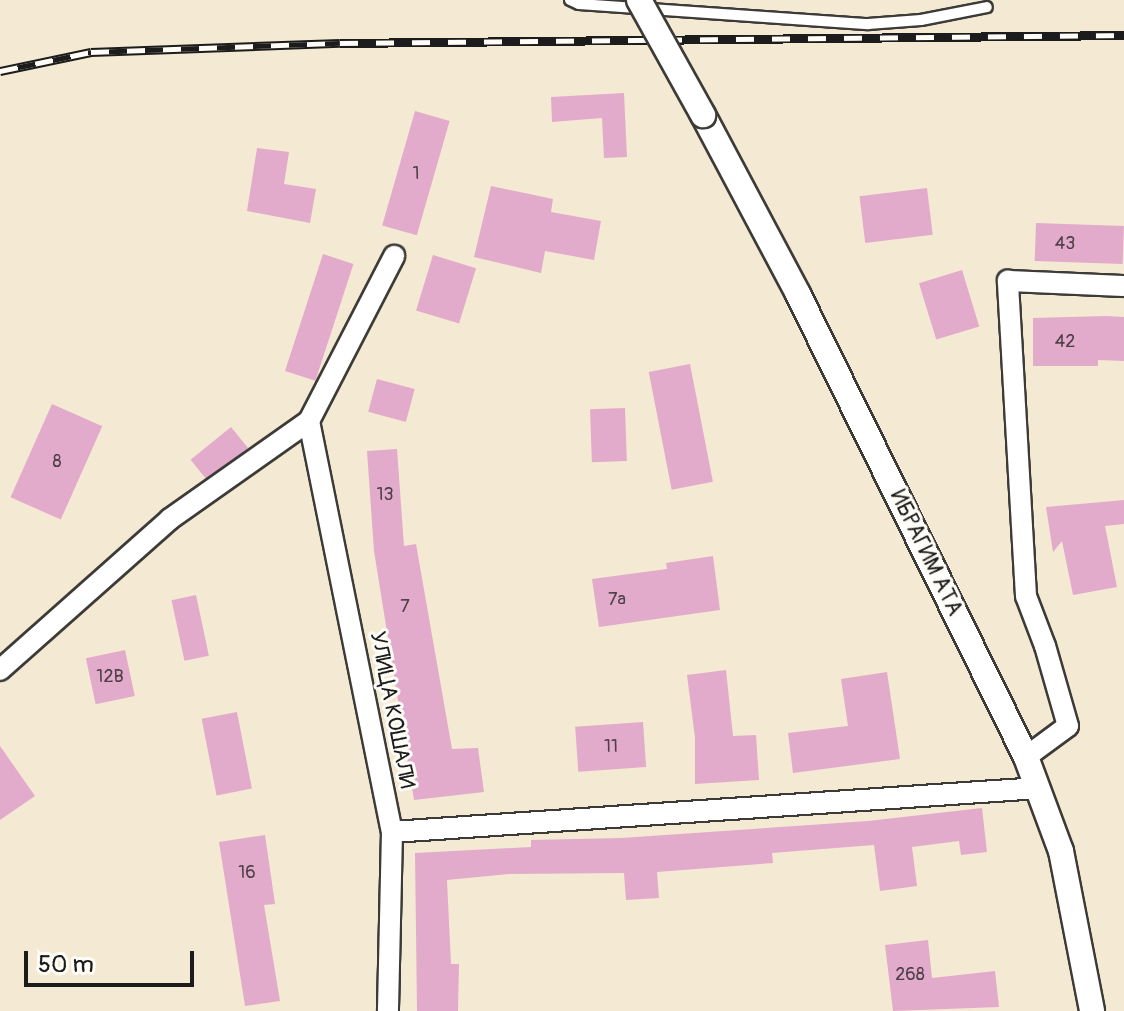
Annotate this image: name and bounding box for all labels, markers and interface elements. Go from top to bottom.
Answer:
house number: 1 [412,163,420,185]
house number: 43 [1055,233,1075,255]
house number: 42 [1055,331,1075,353]
house number: 8 [52,451,62,473]
house number: 13 [376,484,394,506]
street label: ИБРАГИМ АТА [884,486,968,620]
house number: 7а [608,589,626,611]
house number: 7 [400,596,410,618]
street label: УЛИЦА КОШАЛИ [364,629,420,791]
house number: 12В [96,666,124,688]
house number: 11 [604,736,618,758]
house number: 16 [238,862,256,884]
scale bar [28,935,198,985]
text: 50 m [38,950,94,979]
house number: 268 [895,964,925,986]

